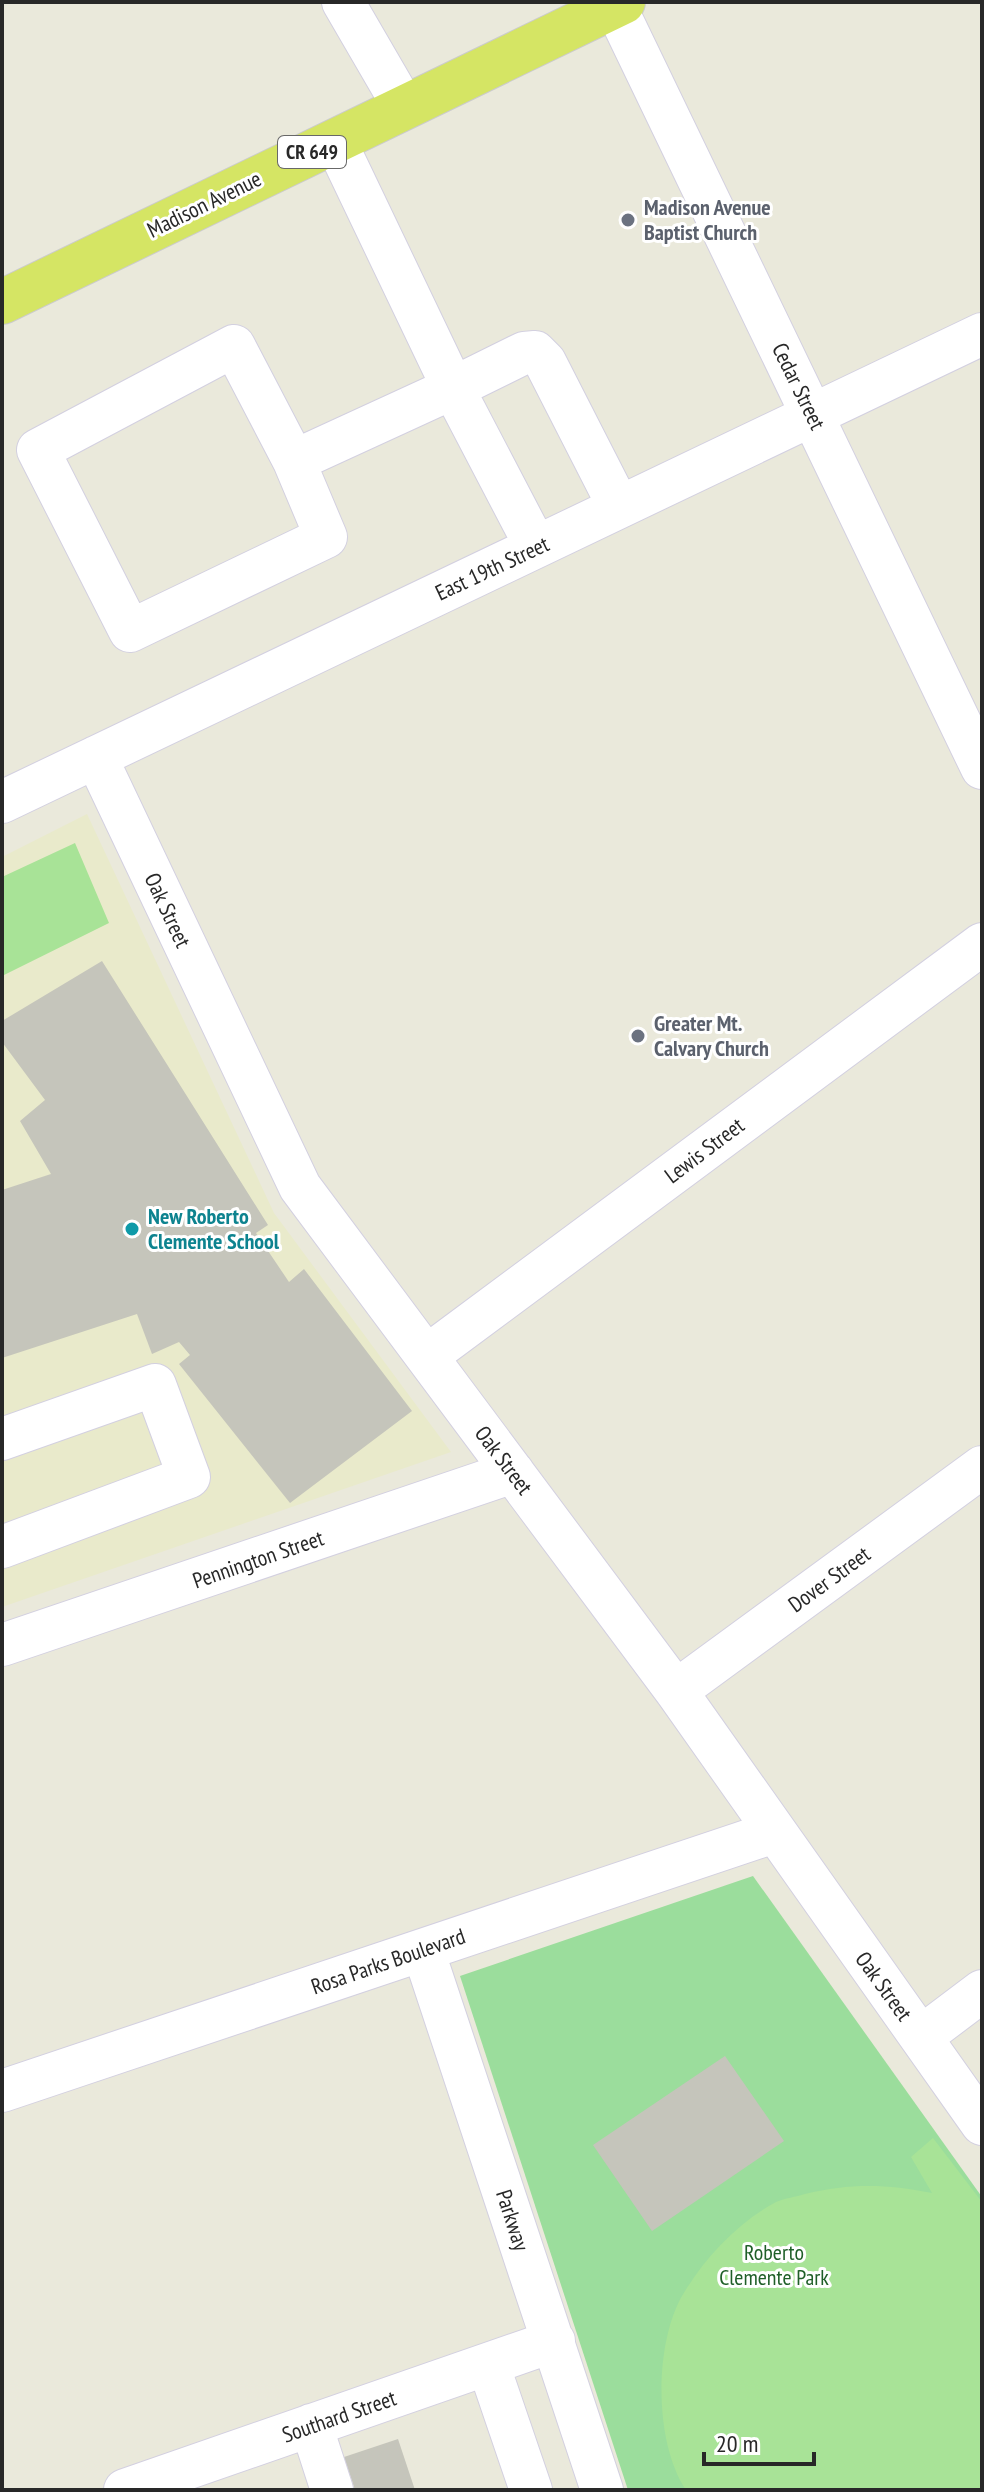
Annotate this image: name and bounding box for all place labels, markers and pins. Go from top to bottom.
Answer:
place label: Madison Avenue Baptist Church [644,193,771,246]
marker: Madison Avenue Baptist Church [619,211,637,229]
place label: Greater Mt. Calvary Church [654,1009,769,1062]
marker: Greater Mt. Calvary Church [629,1027,647,1045]
place label: New Roberto Clemente School [148,1202,280,1255]
marker: New Roberto Clemente School [123,1220,141,1238]

